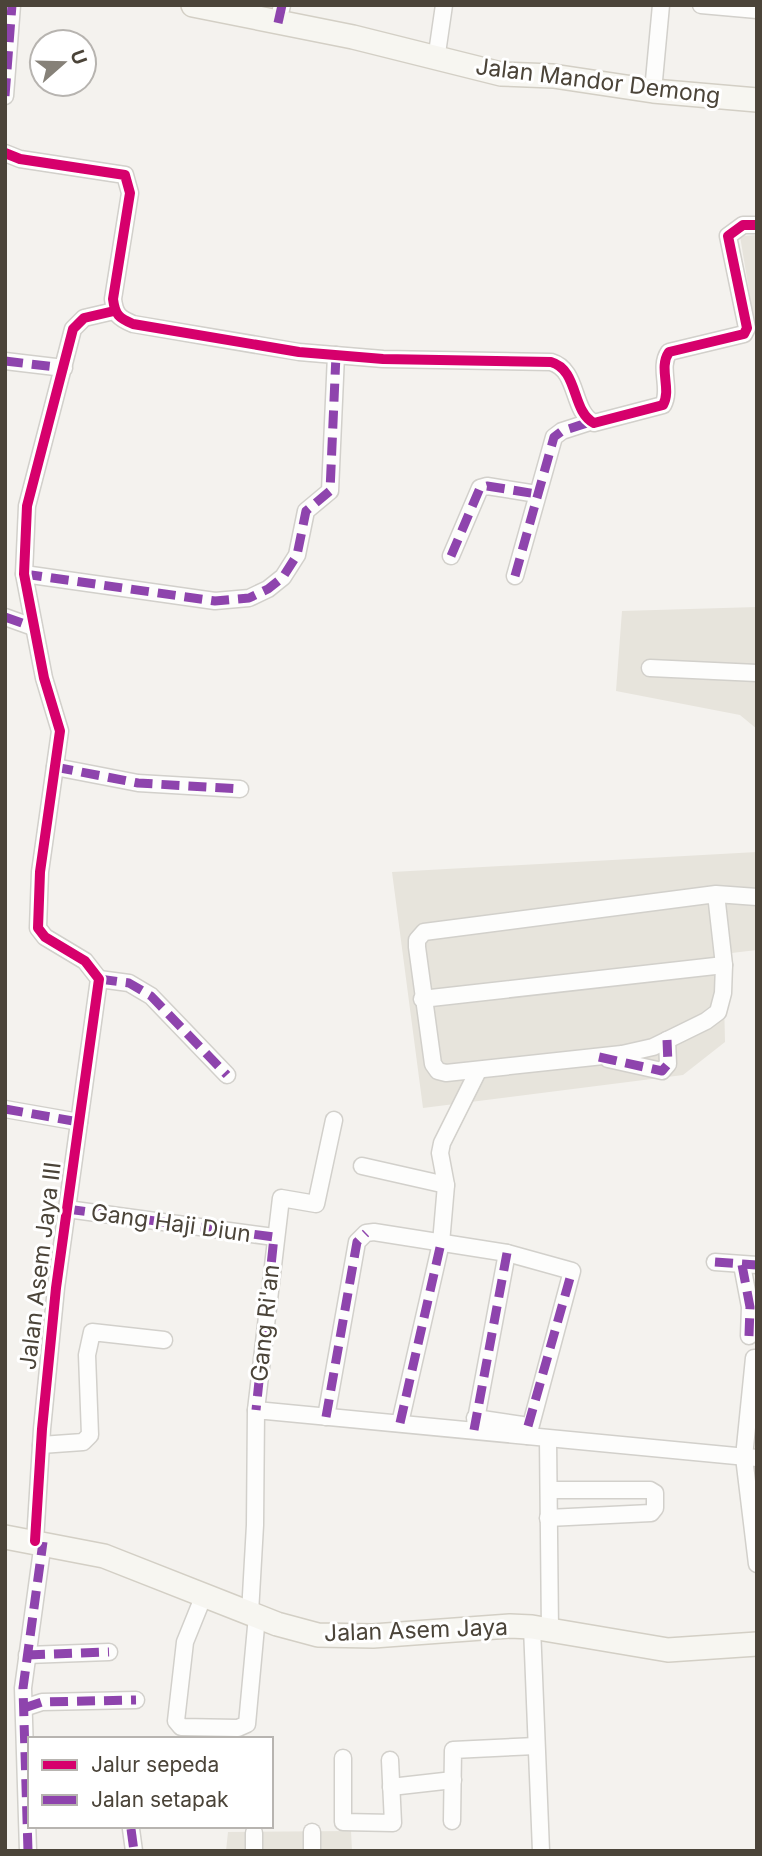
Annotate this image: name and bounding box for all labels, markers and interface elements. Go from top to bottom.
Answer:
north arrow [28,28,98,98]
text: U [65,47,92,68]
street label: Jalan Mandor Demong [474,52,722,110]
street label: Jalan Asem Jaya III [13,1161,67,1371]
street label: Gang Haji Diun [89,1198,253,1248]
street label: Gang Ri'an [245,1263,285,1383]
street label: Jalan Asem Jaya [324,1613,508,1647]
legend [28,1737,273,1828]
text: Jalur sepeda [91,1752,219,1777]
text: Jalan setapak [91,1787,229,1812]

